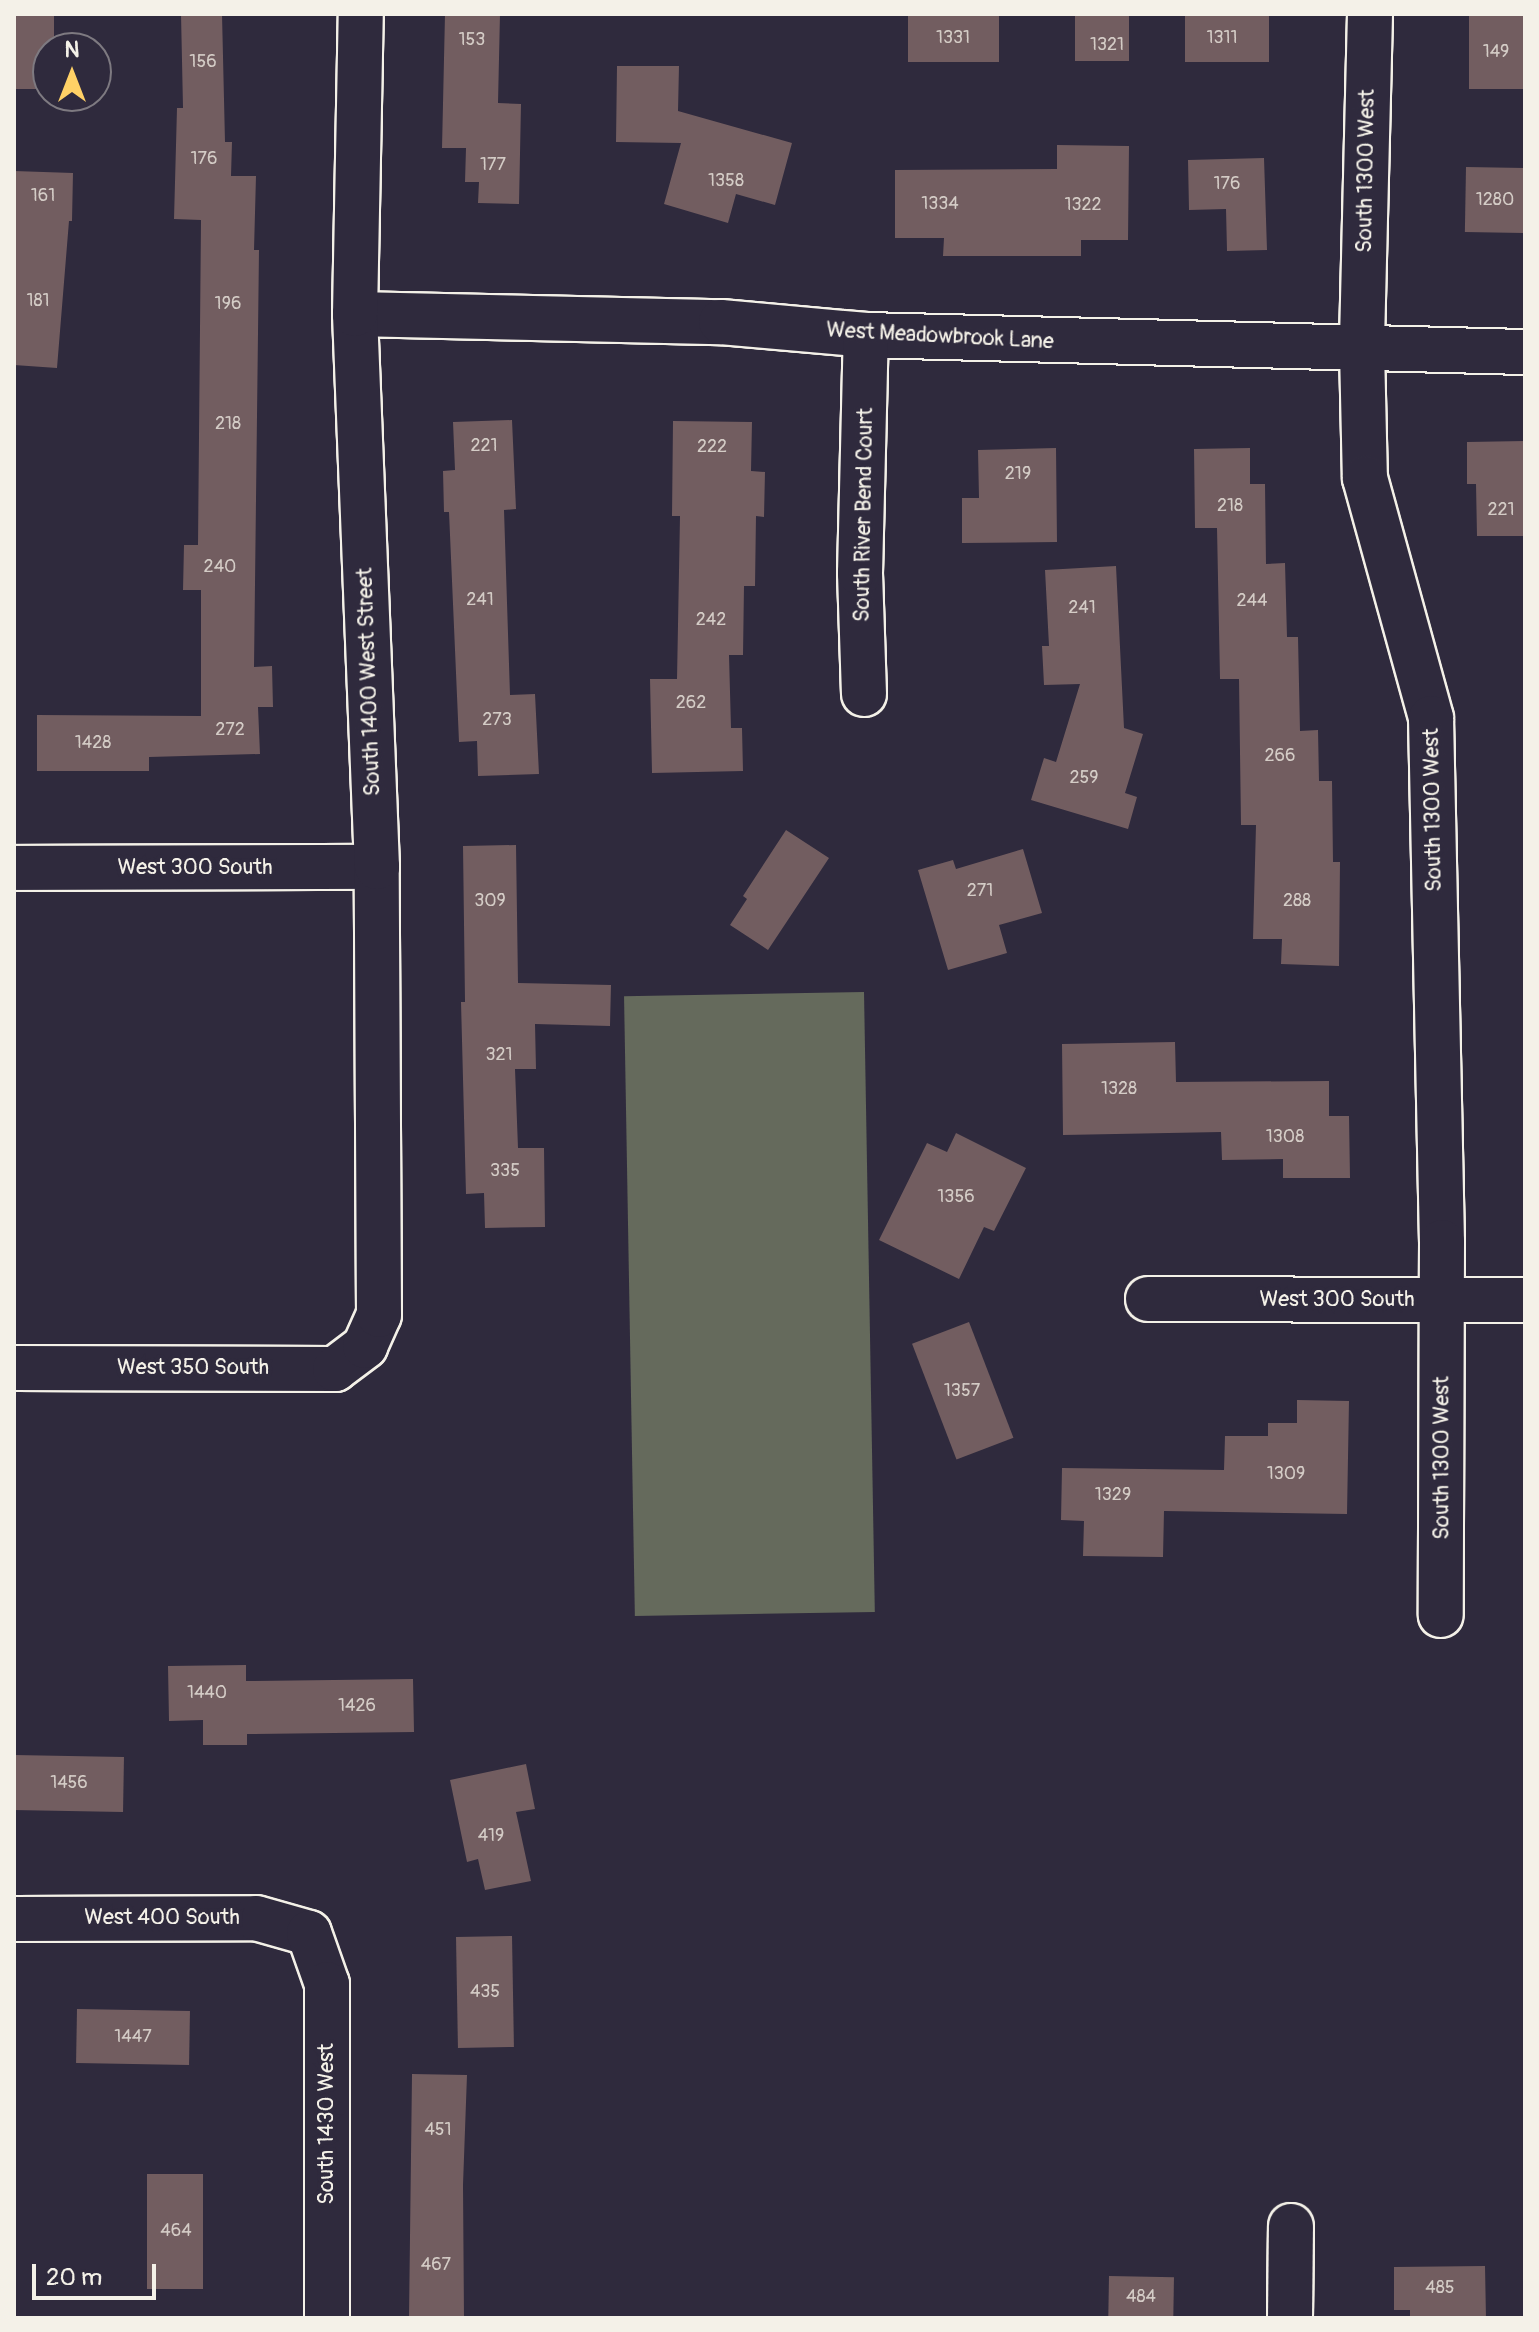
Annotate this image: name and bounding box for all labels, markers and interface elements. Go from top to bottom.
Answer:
house number: 1331 [936,27,970,49]
house number: 1311 [1206,27,1238,49]
house number: 153 [459,29,485,51]
north arrow [32,32,112,112]
house number: 1321 [1090,34,1124,56]
text: N [65,36,79,64]
house number: 149 [1483,41,1509,63]
house number: 156 [189,51,217,73]
street label: South 1300 West [1351,89,1381,253]
house number: 176 [190,148,218,170]
house number: 177 [480,154,506,176]
house number: 1358 [708,170,744,192]
house number: 176 [1213,173,1241,195]
house number: 161 [31,185,55,207]
house number: 1280 [1476,189,1514,211]
house number: 1334 [921,193,959,215]
house number: 1322 [1064,194,1102,216]
house number: 181 [26,290,50,312]
house number: 196 [215,293,241,315]
street label: West Meadowbrook Lane [826,317,1054,355]
street label: South River Bend Court [849,408,879,622]
house number: 218 [215,413,241,435]
house number: 221 [470,435,498,457]
house number: 222 [697,436,727,458]
house number: 219 [1005,463,1031,485]
house number: 218 [1217,495,1243,517]
house number: 221 [1487,499,1515,521]
house number: 240 [204,556,236,578]
street label: South 1400 West Street [352,567,386,797]
house number: 241 [466,589,494,611]
house number: 244 [1237,590,1267,612]
house number: 241 [1068,597,1096,619]
house number: 242 [696,609,726,631]
house number: 262 [676,692,706,714]
house number: 273 [482,709,512,731]
house number: 272 [215,719,245,741]
street label: South 1300 West [1418,728,1448,892]
house number: 1428 [75,732,111,754]
house number: 266 [1264,745,1296,767]
house number: 259 [1069,767,1099,789]
street label: West 300 South [117,855,273,881]
house number: 271 [967,880,993,902]
house number: 309 [474,890,506,912]
house number: 288 [1283,890,1311,912]
house number: 321 [485,1044,513,1066]
house number: 1328 [1101,1078,1137,1100]
house number: 1308 [1266,1126,1304,1148]
house number: 335 [490,1160,520,1182]
house number: 1356 [937,1186,975,1208]
street label: West 300 South [1259,1287,1415,1313]
street label: West 350 South [117,1355,269,1381]
street label: South 1300 West [1429,1376,1455,1540]
house number: 1357 [944,1380,980,1402]
house number: 1309 [1267,1463,1305,1485]
house number: 1329 [1095,1484,1131,1506]
house number: 1440 [187,1682,227,1704]
house number: 1426 [338,1695,376,1717]
house number: 1456 [50,1772,88,1794]
house number: 419 [478,1825,504,1847]
street label: West 400 South [84,1905,240,1931]
house number: 435 [470,1981,500,2003]
house number: 1447 [114,2026,152,2048]
street label: South 1430 West [314,2043,340,2205]
house number: 451 [424,2119,452,2141]
house number: 464 [160,2220,192,2242]
scale bar [36,2248,160,2298]
house number: 467 [421,2254,451,2276]
text: 20 m [46,2263,102,2292]
house number: 485 [1425,2277,1455,2299]
house number: 484 [1126,2286,1156,2308]

